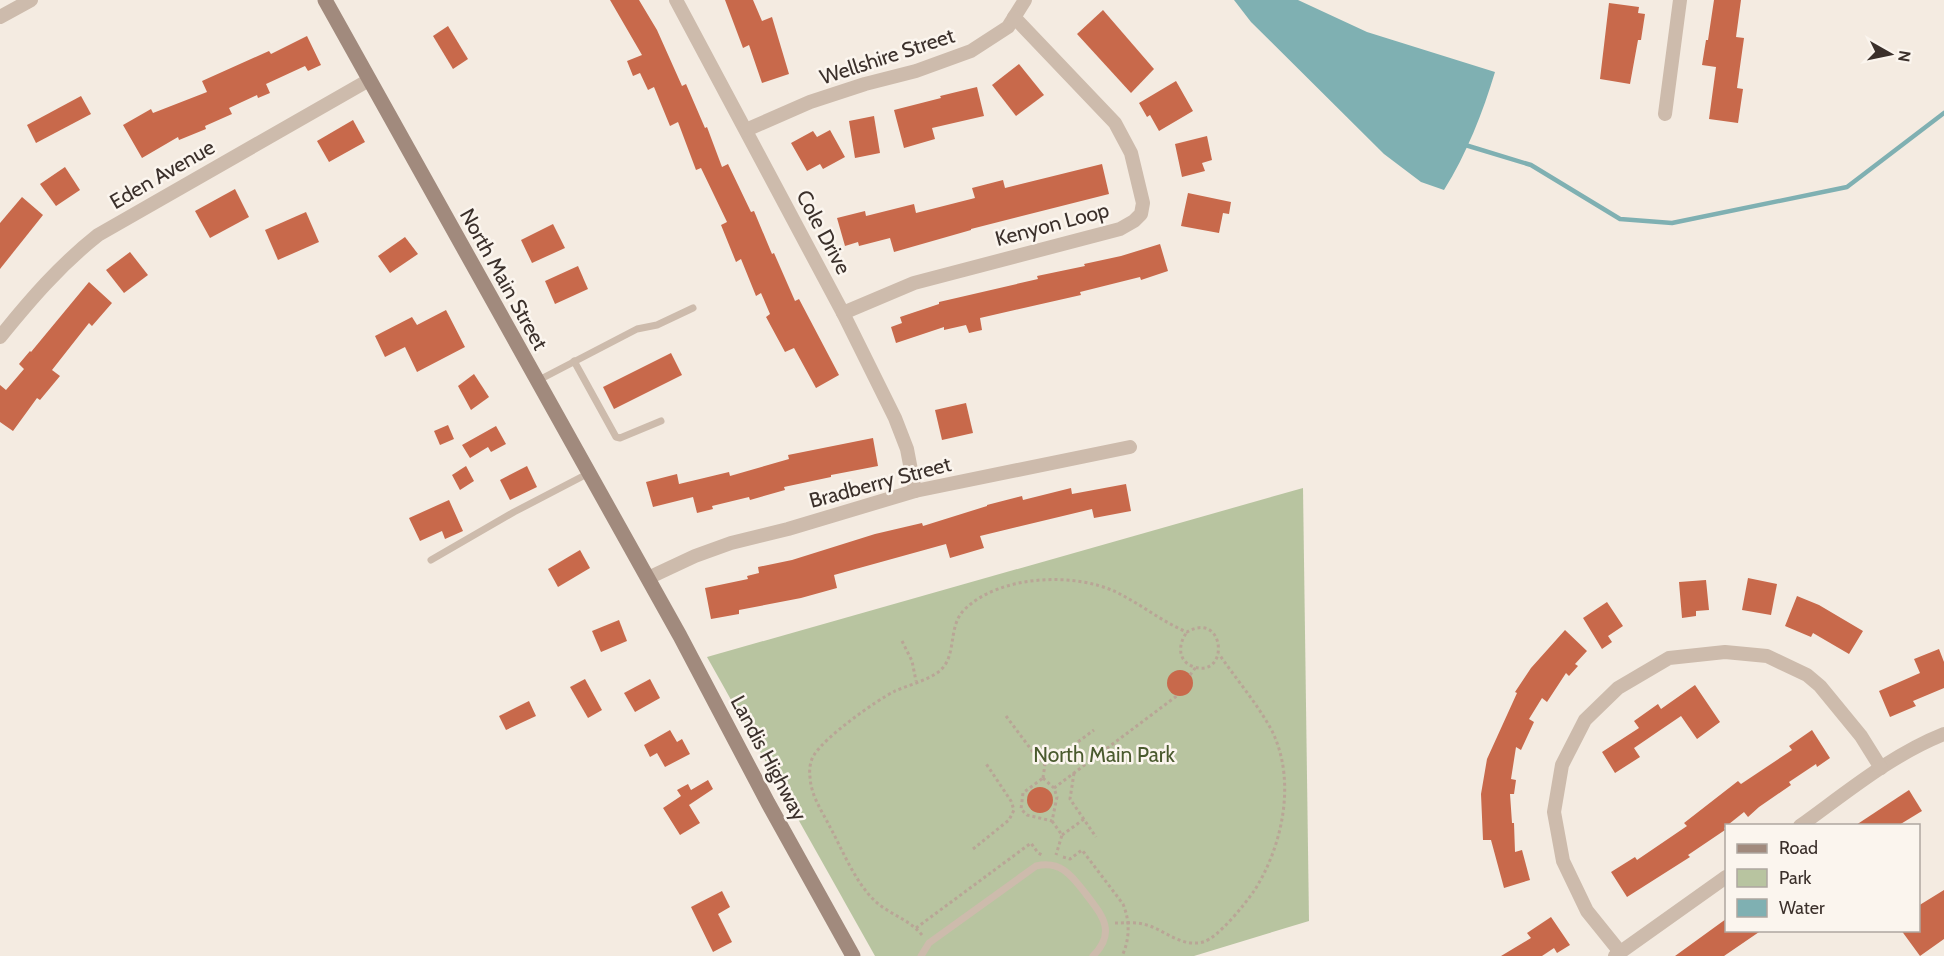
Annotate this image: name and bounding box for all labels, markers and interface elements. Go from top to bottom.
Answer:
street label: Wellshire Street [817,22,957,90]
north arrow [1860,24,1920,84]
text: N [1894,49,1915,63]
street label: Eden Avenue [105,134,219,214]
street label: Cole Drive [791,186,857,279]
street label: Kenyon Loop [992,197,1112,251]
street label: North Main Street [455,204,553,354]
street label: Bradberry Street [806,451,954,513]
street label: Landis Highway [726,691,813,825]
park label: North Main Park [1033,742,1175,767]
legend [1725,824,1920,932]
text: Road [1779,837,1818,859]
text: Park [1779,867,1812,889]
text: Water [1779,897,1825,919]

